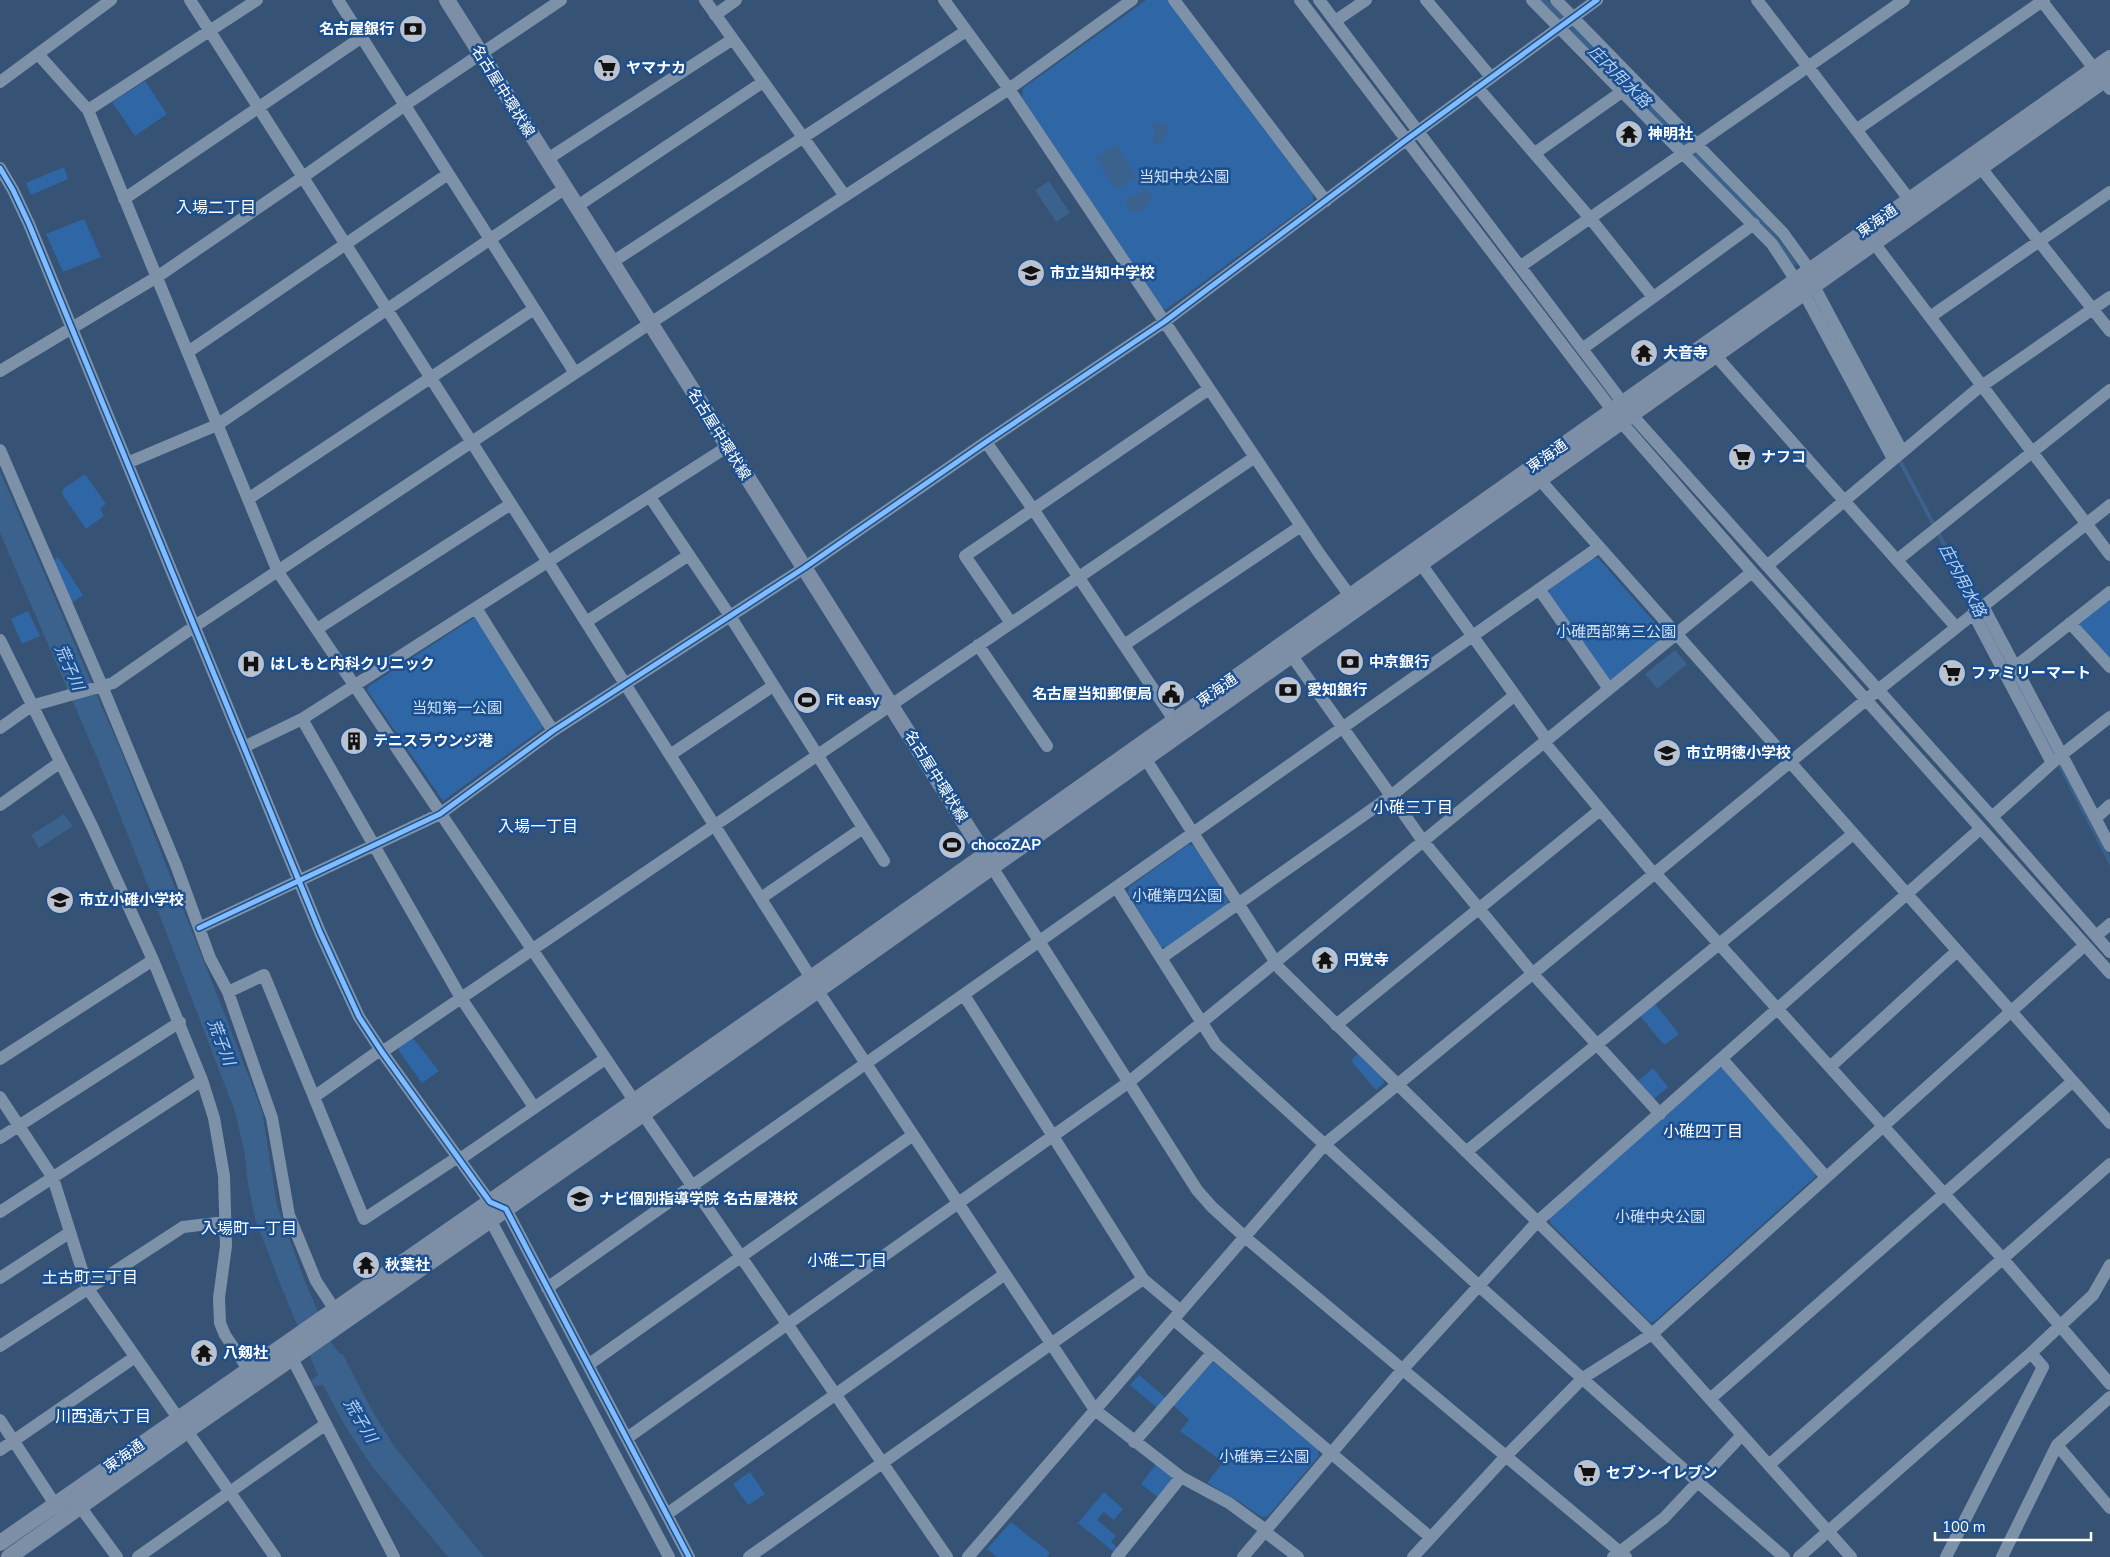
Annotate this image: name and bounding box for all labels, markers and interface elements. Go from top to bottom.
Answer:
bank icon: 名古屋銀行 [398,14,428,44]
place label: 名古屋銀行 [319,19,394,39]
street label: 名古屋中環状線 [467,41,539,141]
water label: 庄内用水路 [1583,41,1657,114]
supermarket icon: ヤマナカ [592,53,622,83]
place label: ヤマナカ [626,58,686,78]
temple icon: 神明社 [1614,119,1644,149]
place label: 神明社 [1647,124,1693,144]
park label: 当知中央公園 [1139,167,1229,187]
district label: 入場二丁目 [176,197,256,219]
street label: 東海通 [1853,200,1901,242]
school or university icon: 市立当知中学校 [1016,258,1046,288]
place label: 市立当知中学校 [1050,263,1155,283]
temple icon: 大音寺 [1629,338,1659,368]
place label: 大音寺 [1663,343,1708,363]
street label: 名古屋中環状線 [683,384,755,484]
street label: 東海通 [1523,435,1571,477]
supermarket icon: ナフコ [1727,442,1757,472]
place label: ナフコ [1761,447,1806,467]
water label: 庄内用水路 [1934,540,1992,623]
park label: 小碓西部第三公園 [1556,622,1676,642]
water label: 荒子川 [49,641,90,696]
bank icon: 中京銀行 [1335,647,1365,677]
hospital icon: はしもと内科クリニック [236,649,266,679]
place label: 中京銀行 [1369,652,1429,672]
place label: はしもと内科クリニック [270,654,435,674]
supermarket icon: ファミリーマート [1937,658,1967,688]
place label: ファミリーマート [1971,663,2091,683]
street label: 東海通 [1193,669,1241,711]
bank icon: 愛知銀行 [1273,675,1303,705]
public building icon: 名古屋当知郵便局 [1156,679,1186,709]
place label: 愛知銀行 [1307,680,1367,700]
place label: 名古屋当知郵便局 [1032,684,1152,704]
sports icon: Fit easy [792,685,822,715]
place label: Fit easy [826,690,880,710]
park label: 当知第一公園 [412,698,502,718]
building icon: テニスラウンジ港 [339,726,369,756]
street label: 名古屋中環状線 [900,726,972,826]
place label: テニスラウンジ港 [373,731,493,751]
school or university icon: 市立明徳小学校 [1652,738,1682,768]
place label: 市立明徳小学校 [1686,743,1791,763]
district label: 小碓三丁目 [1373,797,1453,819]
district label: 入場一丁目 [498,816,578,838]
sports icon: chocoZAP [937,830,967,860]
place label: chocoZAP [971,835,1041,855]
school or university icon: 市立小碓小学校 [45,885,75,915]
park label: 小碓第四公園 [1132,886,1222,906]
place label: 市立小碓小学校 [79,890,184,910]
temple icon: 円覚寺 [1310,945,1340,975]
place label: 円覚寺 [1344,950,1389,970]
water label: 荒子川 [202,1016,241,1071]
district label: 小碓四丁目 [1663,1121,1743,1143]
school or university icon: ナビ個別指導学院 名古屋港校 [565,1184,595,1214]
place label: ナビ個別指導学院 名古屋港校 [599,1189,798,1209]
park label: 小碓中央公園 [1615,1207,1705,1227]
district label: 入場町一丁目 [201,1218,297,1240]
temple icon: 秋葉社 [351,1250,381,1280]
district label: 小碓二丁目 [807,1250,887,1272]
place label: 秋葉社 [385,1255,430,1275]
district label: 土古町三丁目 [42,1267,138,1289]
temple icon: 八剱社 [189,1338,219,1368]
place label: 八剱社 [223,1343,268,1363]
water label: 荒子川 [338,1394,383,1448]
district label: 川西通六丁目 [55,1406,151,1428]
street label: 東海通 [100,1435,148,1477]
park label: 小碓第三公園 [1219,1447,1309,1467]
supermarket icon: セブン-イレブン [1572,1458,1602,1488]
place label: セブン-イレブン [1606,1463,1718,1483]
scale bar [1935,1510,2091,1542]
text: 100 m [1942,1517,1986,1537]

